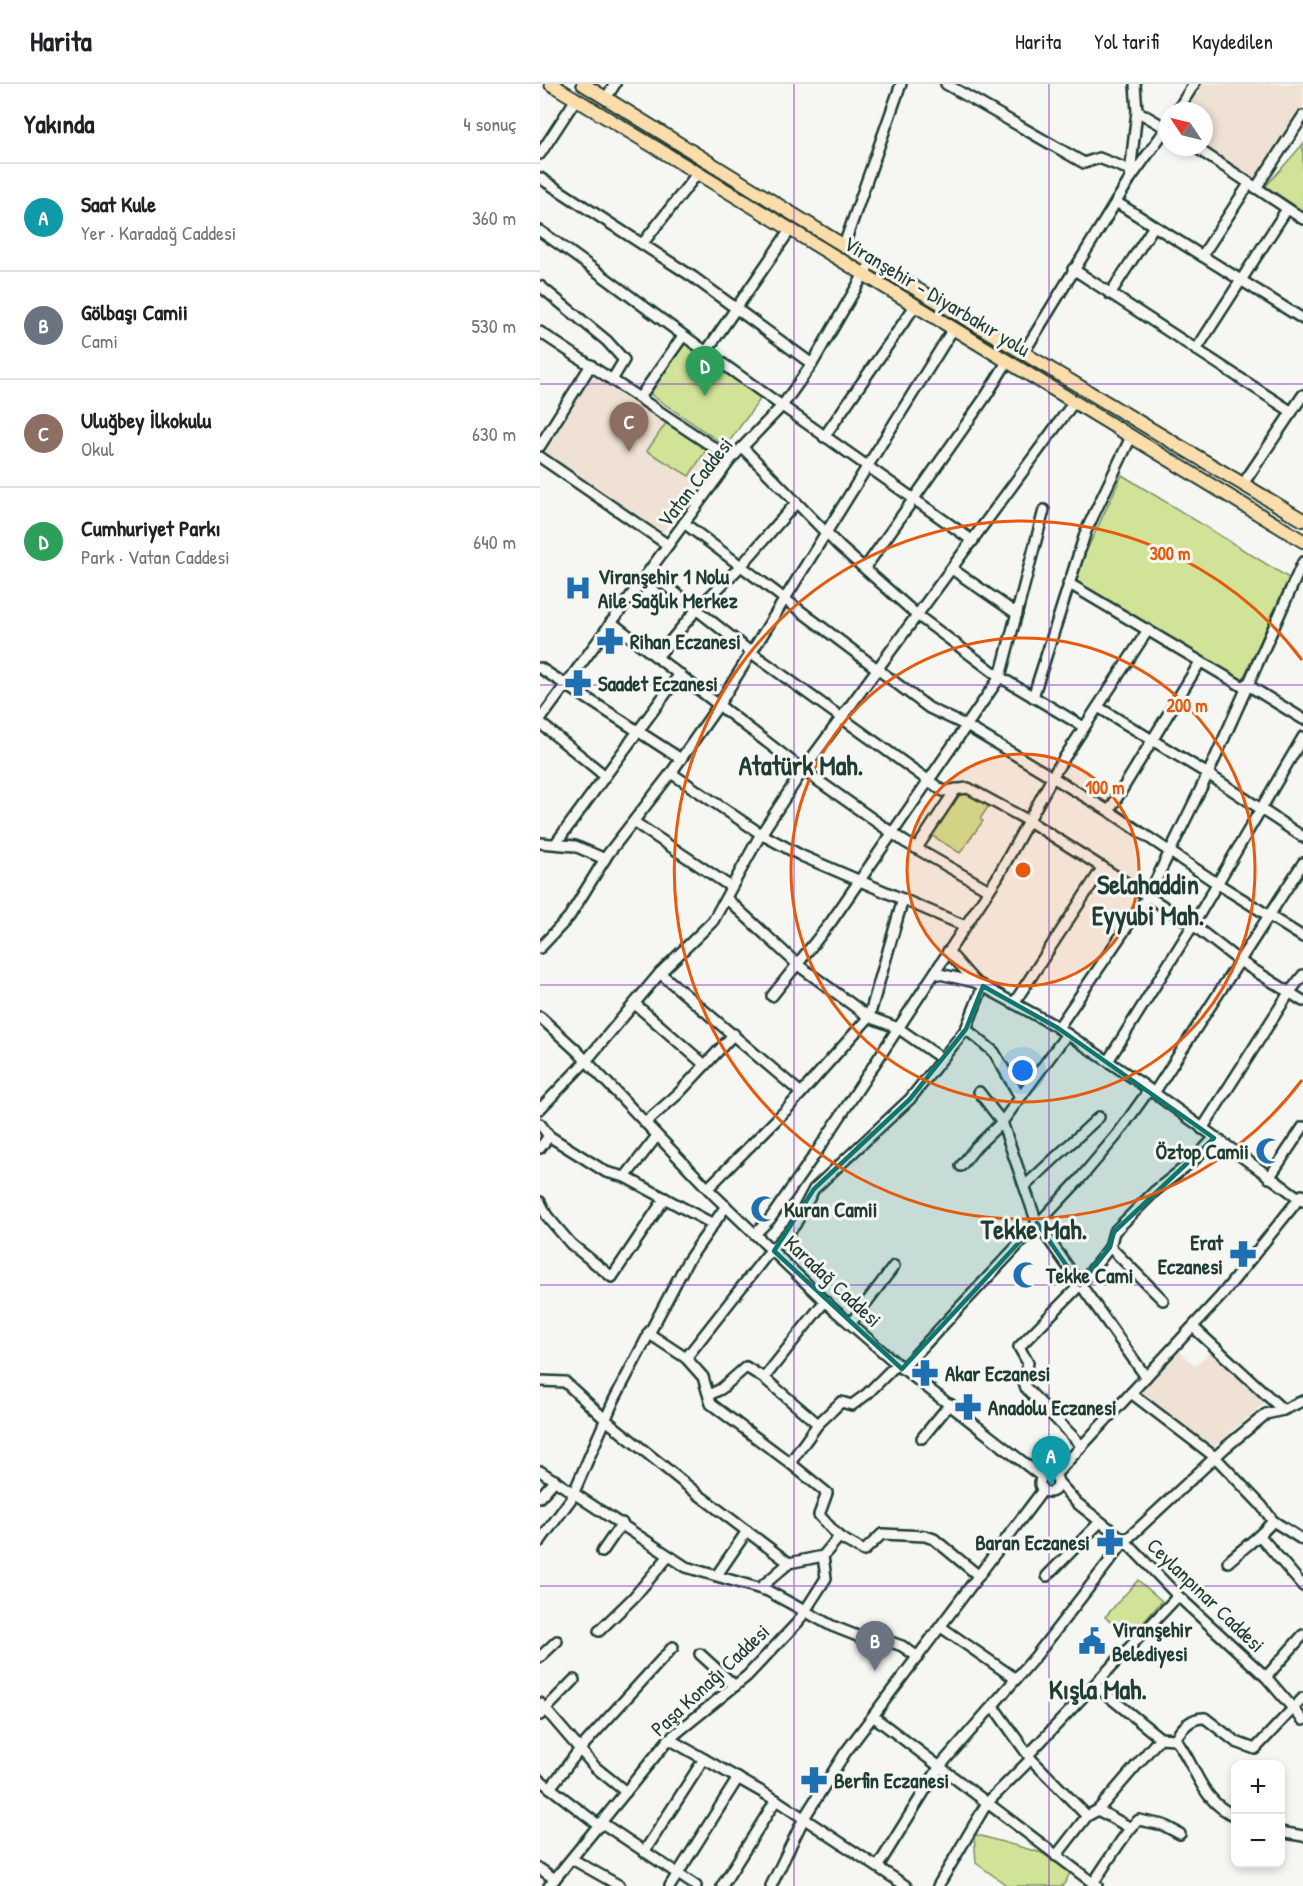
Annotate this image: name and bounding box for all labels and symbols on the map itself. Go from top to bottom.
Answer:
north arrow [1159,102,1213,156]
street label: Viranşehir - Diyarbakır yolu [838,229,1036,364]
pin: D [686,346,724,396]
pin: C [610,402,649,452]
street label: Vatan Caddesi [651,431,739,533]
text: 300 m [1150,541,1190,566]
place label: Viranşehir 1 Nolu Aile Sağlık Merkez [598,562,738,616]
hospital icon: Viranşehir 1 Nolu Aile Sağlık Merkez [563,573,593,603]
pharmacy icon: Rihan Eczanesi [595,626,625,656]
place label: Rihan Eczanesi [630,627,741,656]
pharmacy icon: Saadet Eczanesi [563,668,593,698]
place label: Saadet Eczanesi [598,669,718,698]
text: 200 m [1167,693,1207,718]
district label: Atatürk Mah. [739,747,863,783]
text: 100 m [1085,775,1125,800]
centre of rings [1013,860,1033,880]
district label: Selahaddin Eyyubi Mah. [1092,866,1204,935]
your location [1008,1056,1037,1085]
mosque icon: Öztop Camii [1254,1136,1284,1166]
place label: Öztop Camii [1155,1137,1249,1167]
mosque icon: Kuran Camii [749,1194,779,1224]
place label: Kuran Camii [784,1195,877,1224]
district label: Tekke Mah. [980,1211,1087,1247]
street label: Karadağ Caddesi [778,1228,888,1334]
place label: Erat Eczanesi [1158,1228,1224,1281]
pharmacy icon: Erat Eczanesi [1228,1239,1258,1269]
mosque icon: Tekke Cami [1011,1260,1041,1290]
place label: Tekke Cami [1045,1261,1134,1290]
pharmacy icon: Akar Eczanesi [910,1358,940,1388]
place label: Akar Eczanesi [945,1359,1050,1388]
pharmacy icon: Anadolu Eczanesi [953,1392,983,1422]
place label: Anadolu Eczanesi [988,1393,1117,1422]
pin: A [1032,1436,1070,1486]
pharmacy icon: Baran Eczanesi [1095,1527,1125,1557]
place label: Baran Eczanesi [975,1528,1090,1557]
street label: Ceylanpınar Caddesi [1141,1531,1271,1659]
place label: Viranşehir Belediyesi [1112,1615,1193,1669]
street label: Paşa Konağı Caddesi [644,1617,776,1743]
pin: B [856,1622,894,1671]
public building icon: Viranşehir Belediyesi [1077,1626,1107,1656]
district label: Kışla Mah. [1049,1671,1147,1707]
pharmacy icon: Berfin Eczanesi [799,1765,829,1795]
place label: Berfin Eczanesi [834,1766,949,1795]

